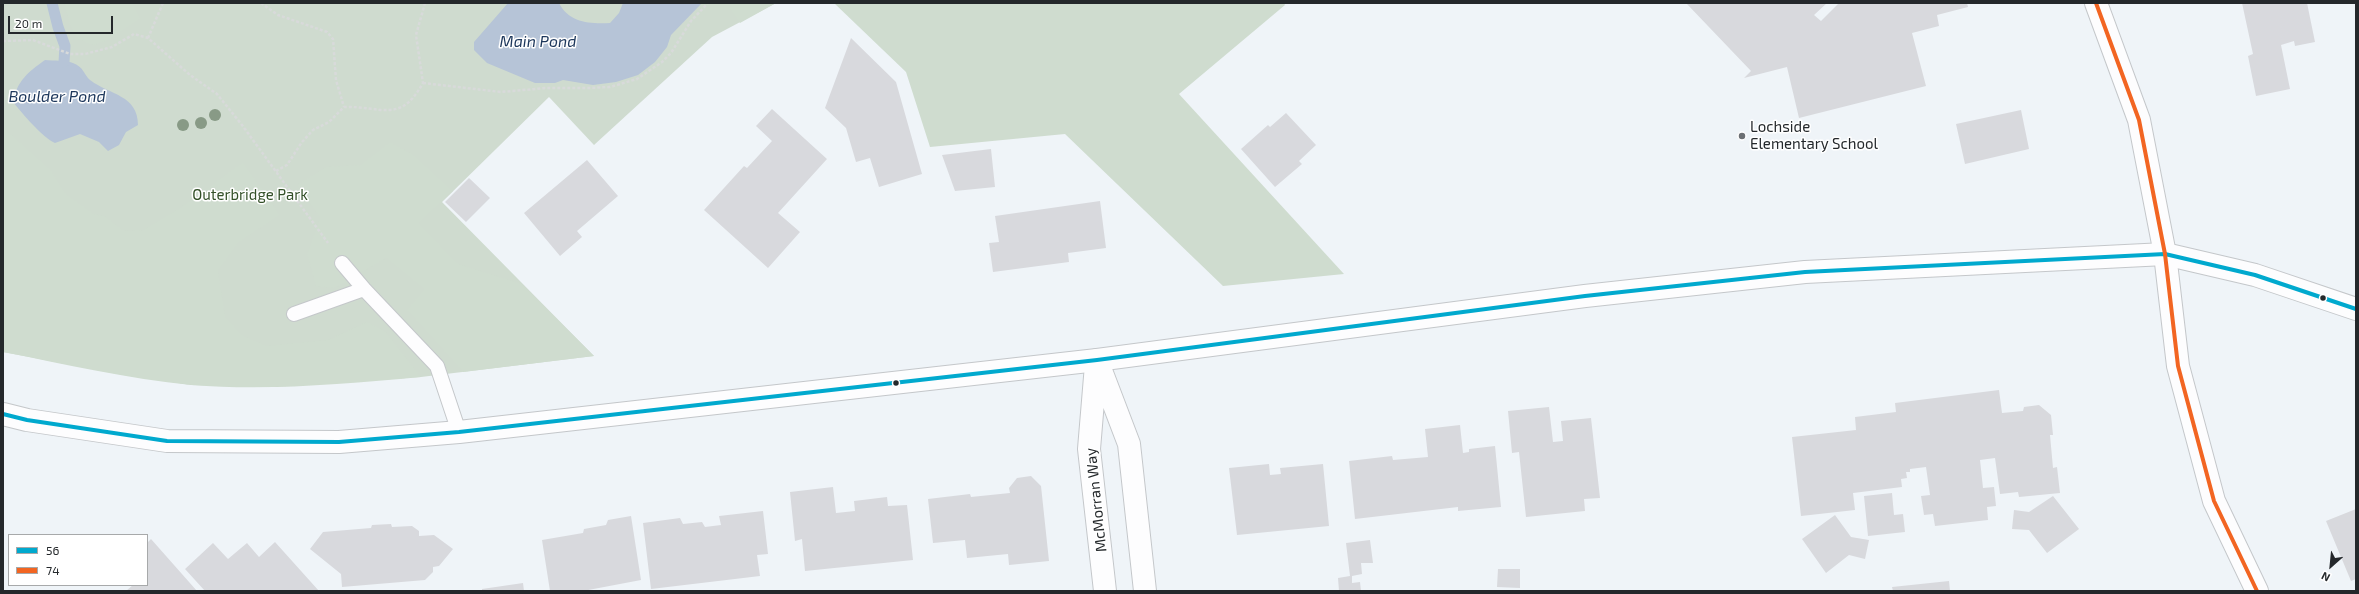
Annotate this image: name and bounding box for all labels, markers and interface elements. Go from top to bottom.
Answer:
scale bar [10,8,115,34]
text: 20 m [15,16,42,30]
water label: Main Pond [500,32,576,52]
water label: Boulder Pond [8,87,106,107]
place label: Lochside Elementary School [1750,118,1878,153]
marker: Lochside Elementary School [1737,131,1747,141]
park label: Outerbridge Park [192,186,308,204]
unlabelled marker [2318,293,2328,303]
unlabelled marker [891,378,901,388]
street label: McMorran Way [1082,447,1110,553]
legend [8,534,148,586]
text: 56 [46,543,59,557]
north arrow [2311,546,2351,586]
text: 74 [46,563,60,577]
text: N [2319,570,2332,585]

